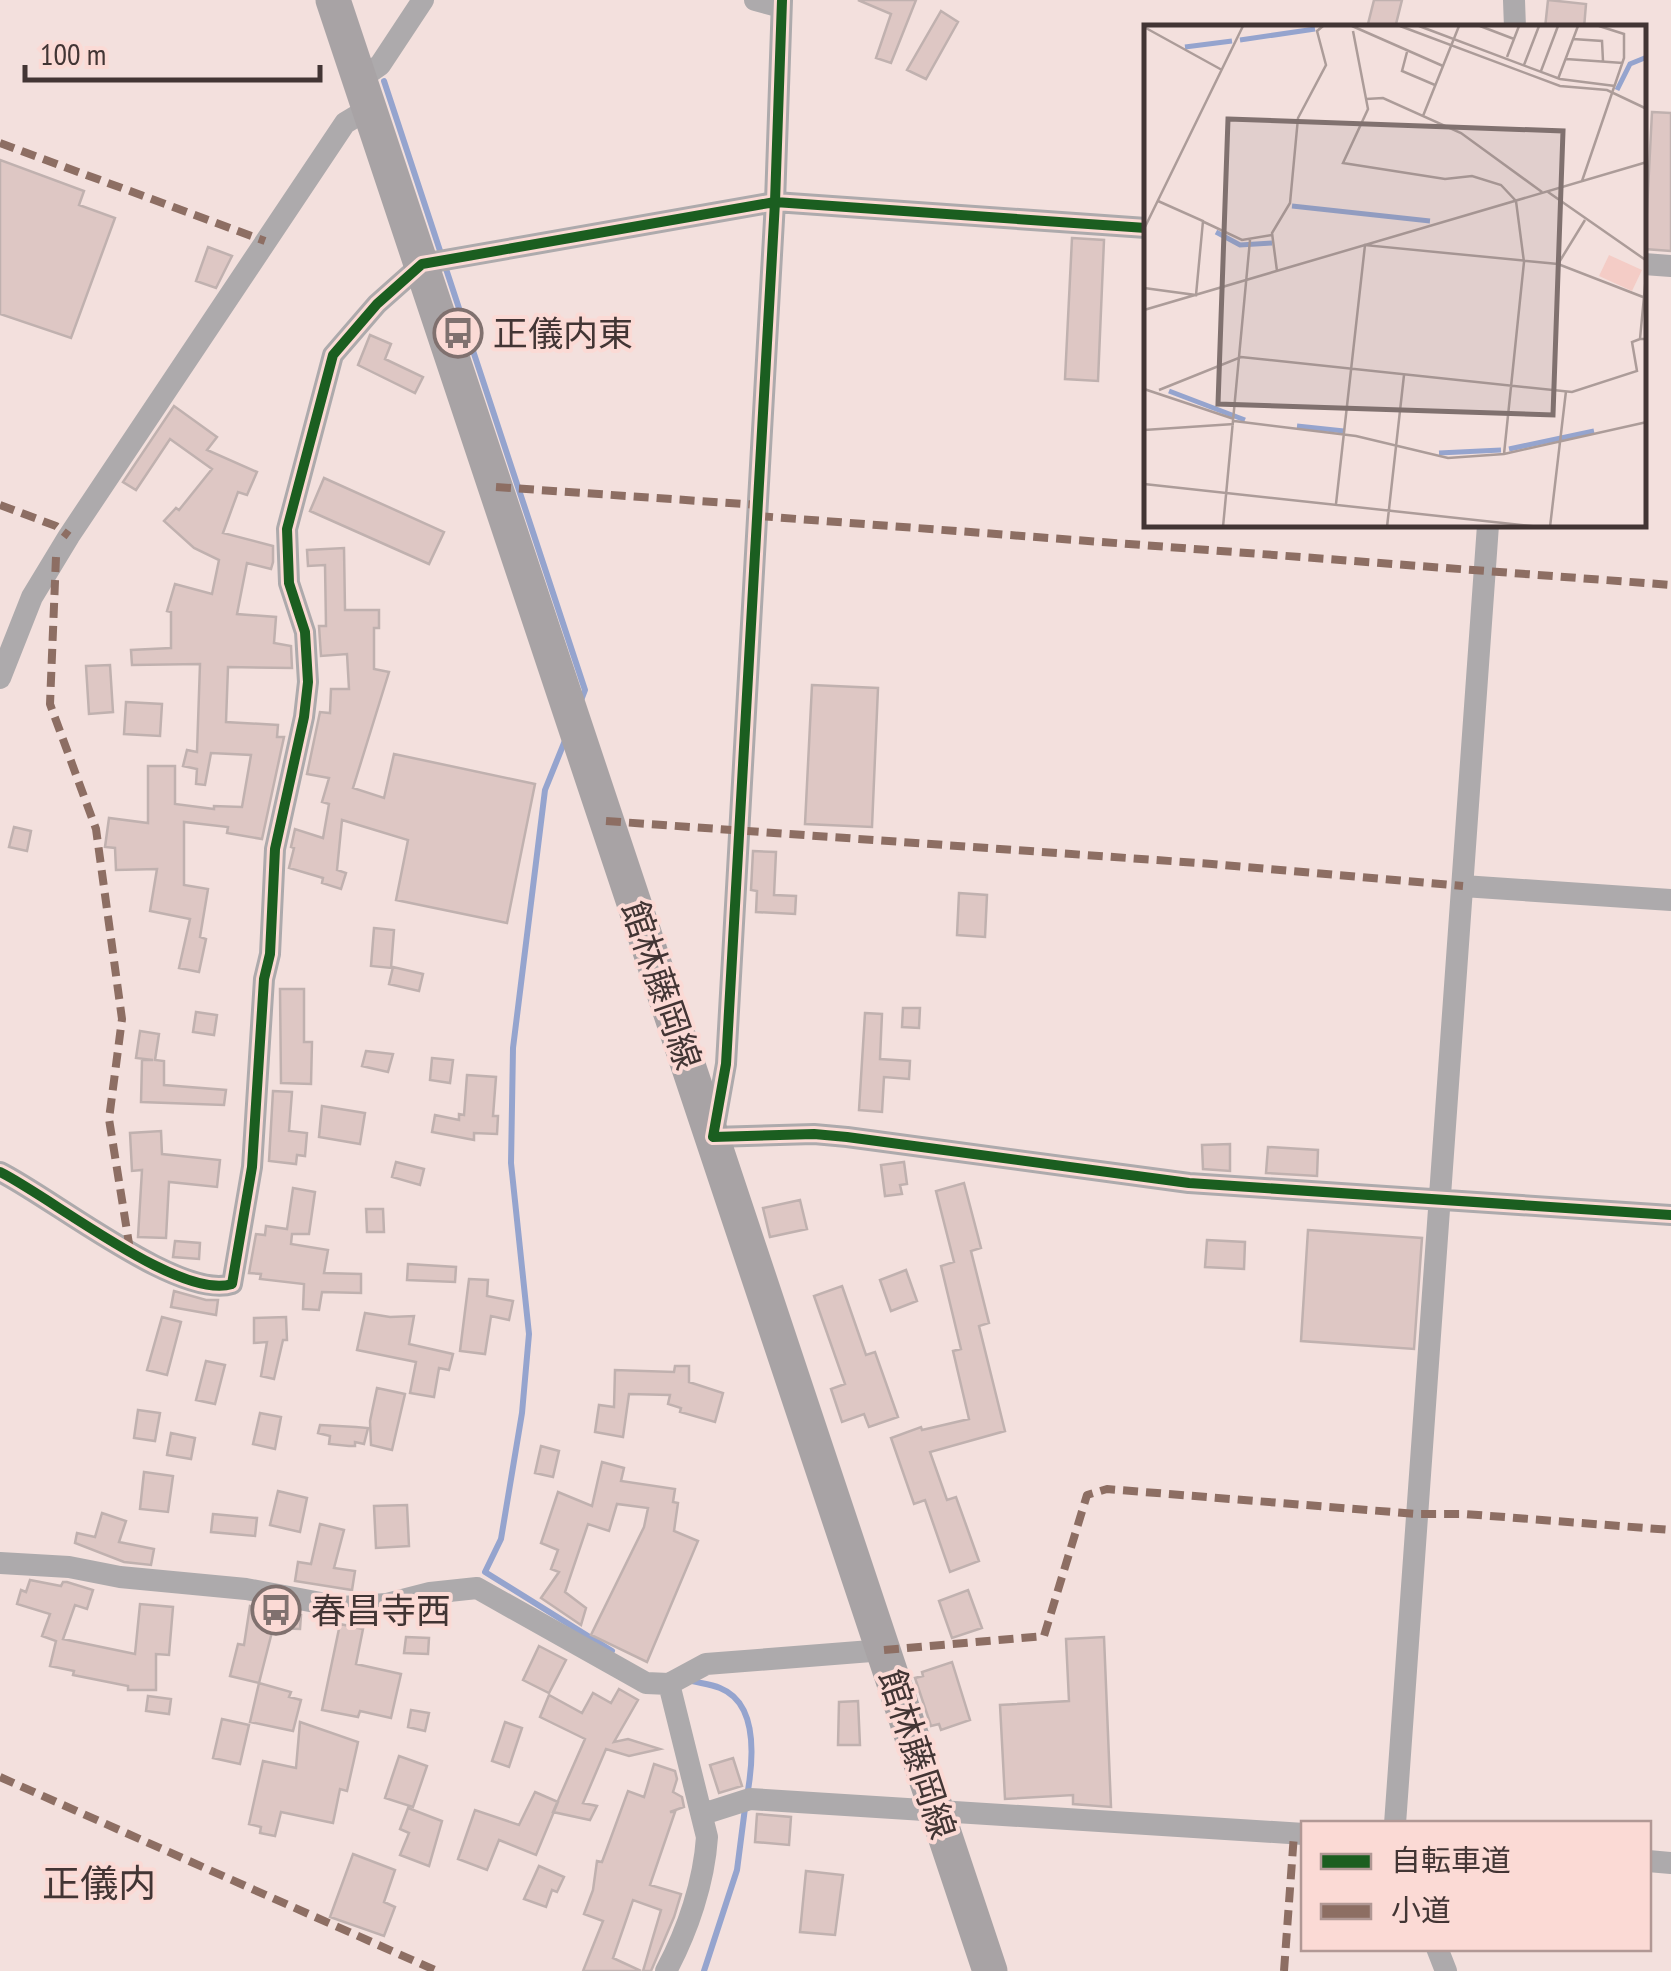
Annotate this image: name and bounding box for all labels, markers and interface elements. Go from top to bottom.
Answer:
scale bar [25,20,320,82]
inset map [1144,25,1646,528]
text: 100 m [40,34,106,73]
bus stop icon: 正儀内東 [432,307,484,359]
place label: 正儀内東 [493,310,633,356]
street label: 館林藤岡線 [612,895,712,1075]
bus stop icon: 春昌寺西 [250,1584,302,1636]
place label: 春昌寺西 [311,1587,451,1633]
street label: 館林藤岡線 [869,1664,967,1844]
legend [1301,1821,1651,1951]
text: 自転車道 [1391,1840,1511,1879]
district label: 正儀内 [42,1858,156,1907]
text: 小道 [1391,1890,1451,1929]

